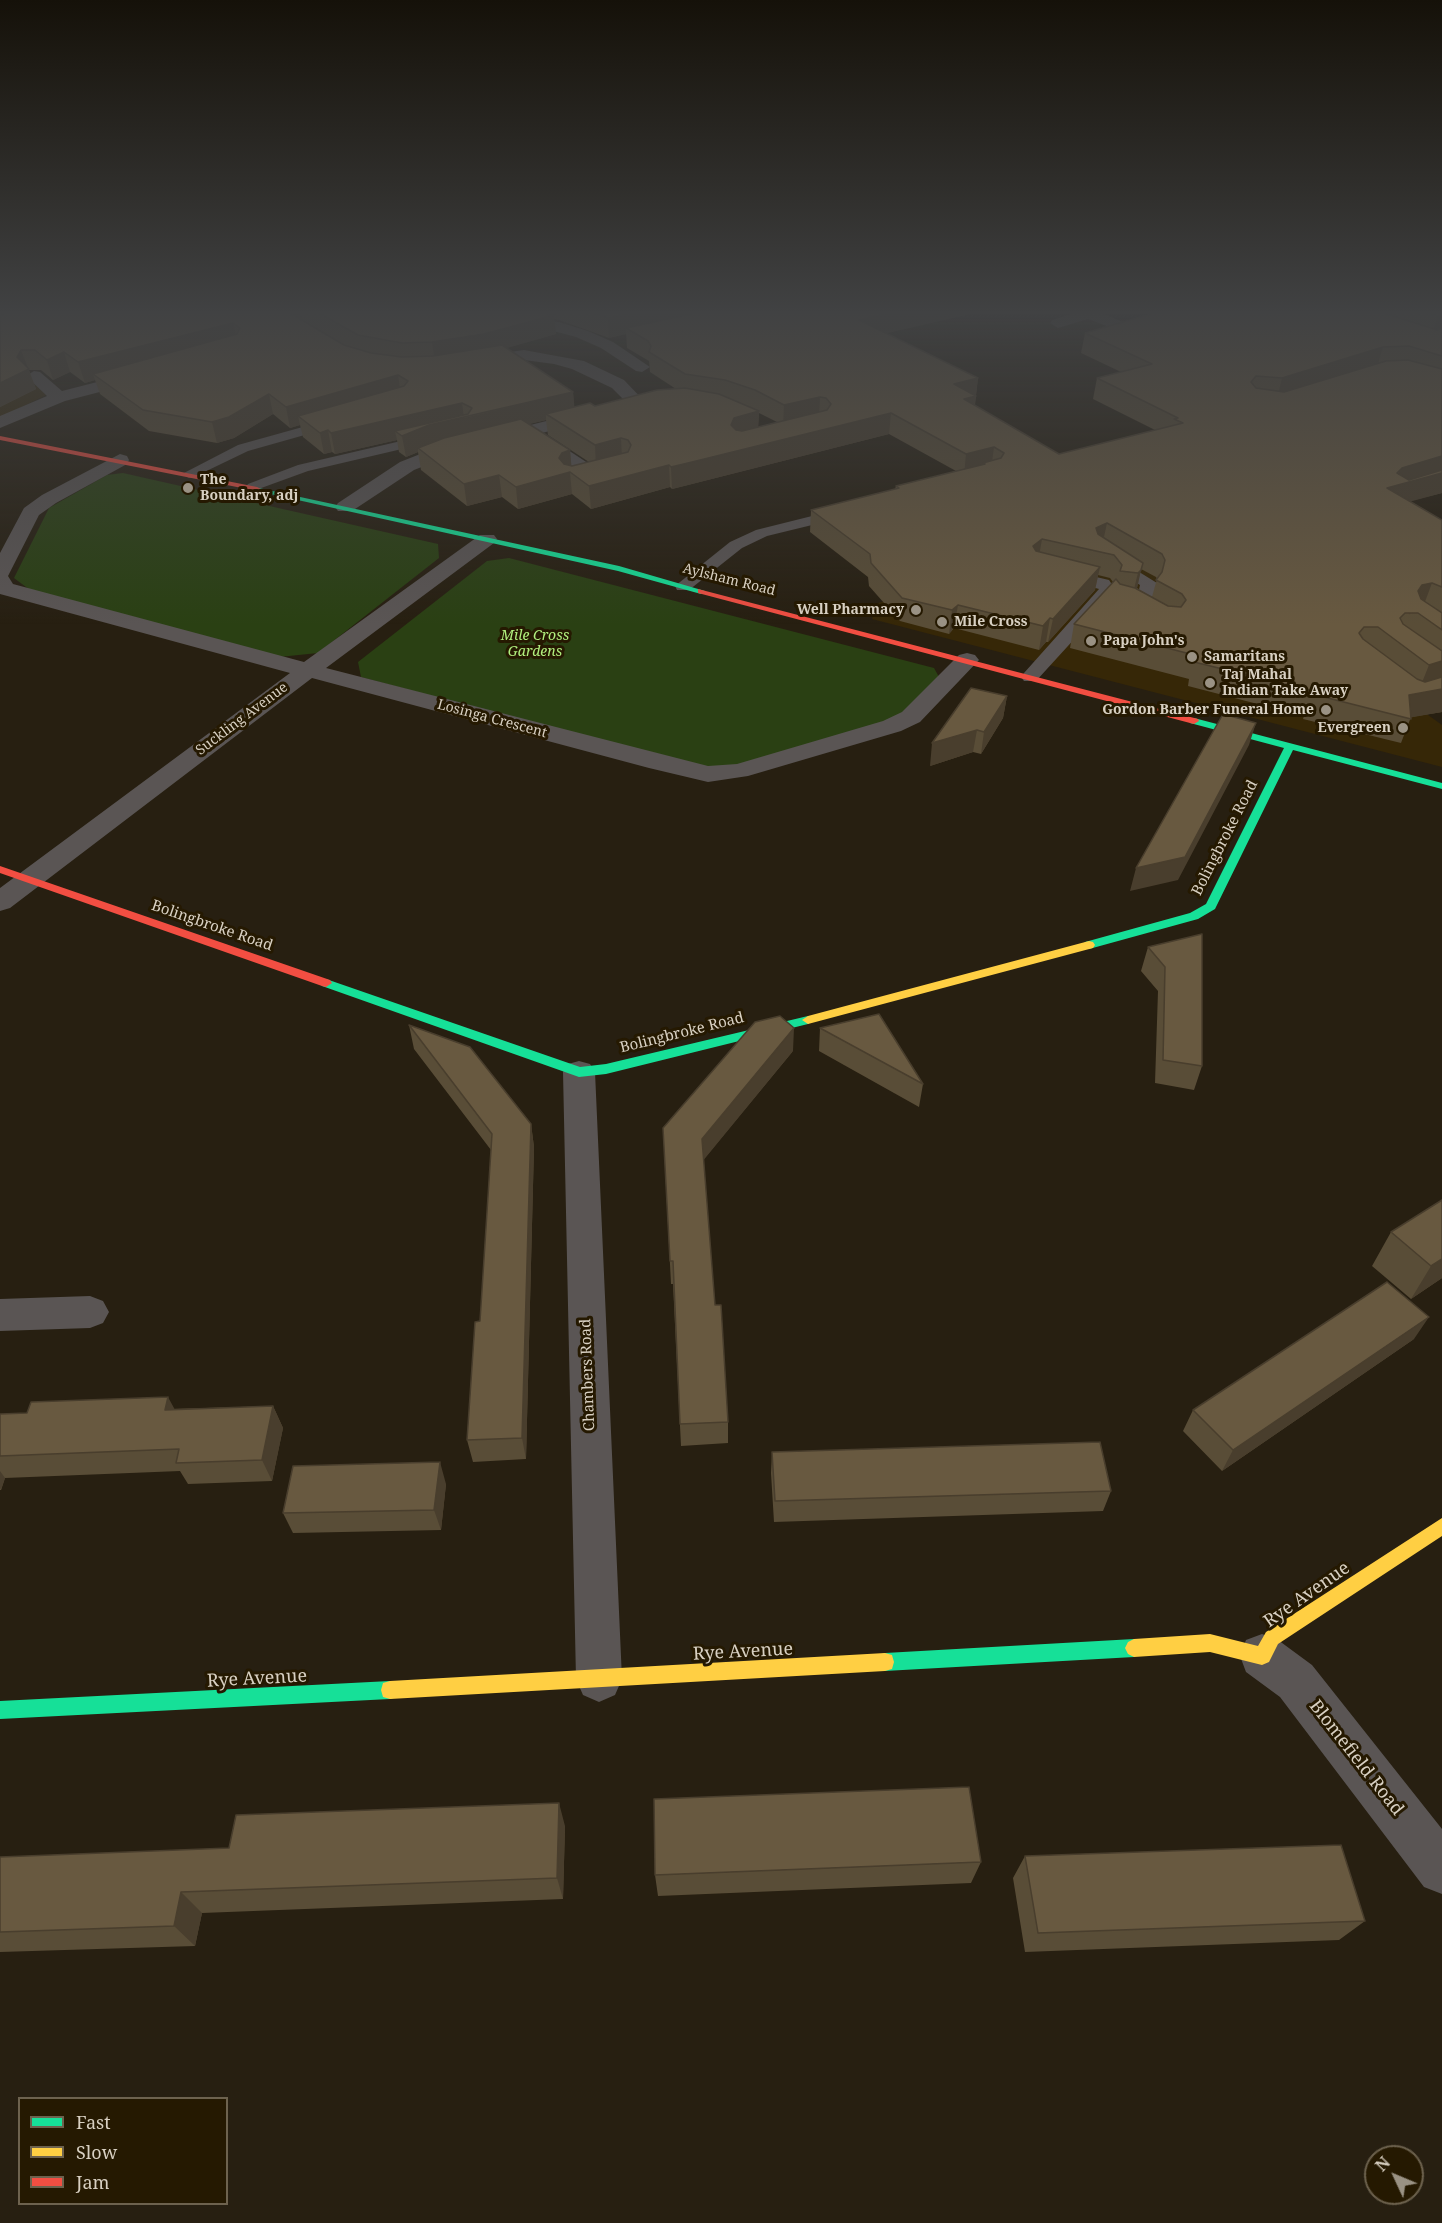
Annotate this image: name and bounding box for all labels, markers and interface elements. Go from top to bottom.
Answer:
place label: The Boundary, adj [200,472,298,504]
marker: The Boundary, adj [181,481,195,495]
street label: Aylsham Road [681,560,777,600]
place label: Well Pharmacy [797,602,904,618]
marker: Well Pharmacy [909,603,923,617]
place label: Mile Cross [954,614,1028,630]
marker: Mile Cross [935,615,949,629]
park label: Mile Cross Gardens [501,628,569,660]
place label: Papa John's [1103,633,1184,649]
marker: Papa John's [1084,634,1098,648]
place label: Samaritans [1204,649,1285,665]
marker: Samaritans [1185,650,1199,664]
place label: Taj Mahal Indian Take Away [1222,667,1348,700]
marker: Taj Mahal Indian Take Away [1203,676,1217,690]
street label: Suckling Avenue [193,679,291,759]
street label: Losinga Crescent [435,696,549,742]
place label: Gordon Barber Funeral Home [1102,702,1314,718]
marker: Gordon Barber Funeral Home [1319,703,1333,717]
place label: Evergreen [1318,720,1391,736]
marker: Evergreen [1396,721,1410,735]
street label: Bolingbroke Road [1188,777,1262,899]
street label: Bolingbroke Road [149,897,275,955]
street label: Bolingbroke Road [618,1009,746,1057]
street label: Chambers Road [577,1318,599,1432]
street label: Rye Avenue [1260,1557,1354,1633]
street label: Rye Avenue [692,1639,794,1665]
street label: Rye Avenue [206,1666,308,1692]
street label: Blomefield Road [1304,1696,1408,1820]
legend [18,2097,228,2205]
text: Fast [76,2110,111,2134]
text: Slow [76,2140,117,2164]
north arrow [1364,2145,1424,2205]
text: N [1370,2152,1395,2176]
text: Jam [76,2170,110,2194]

